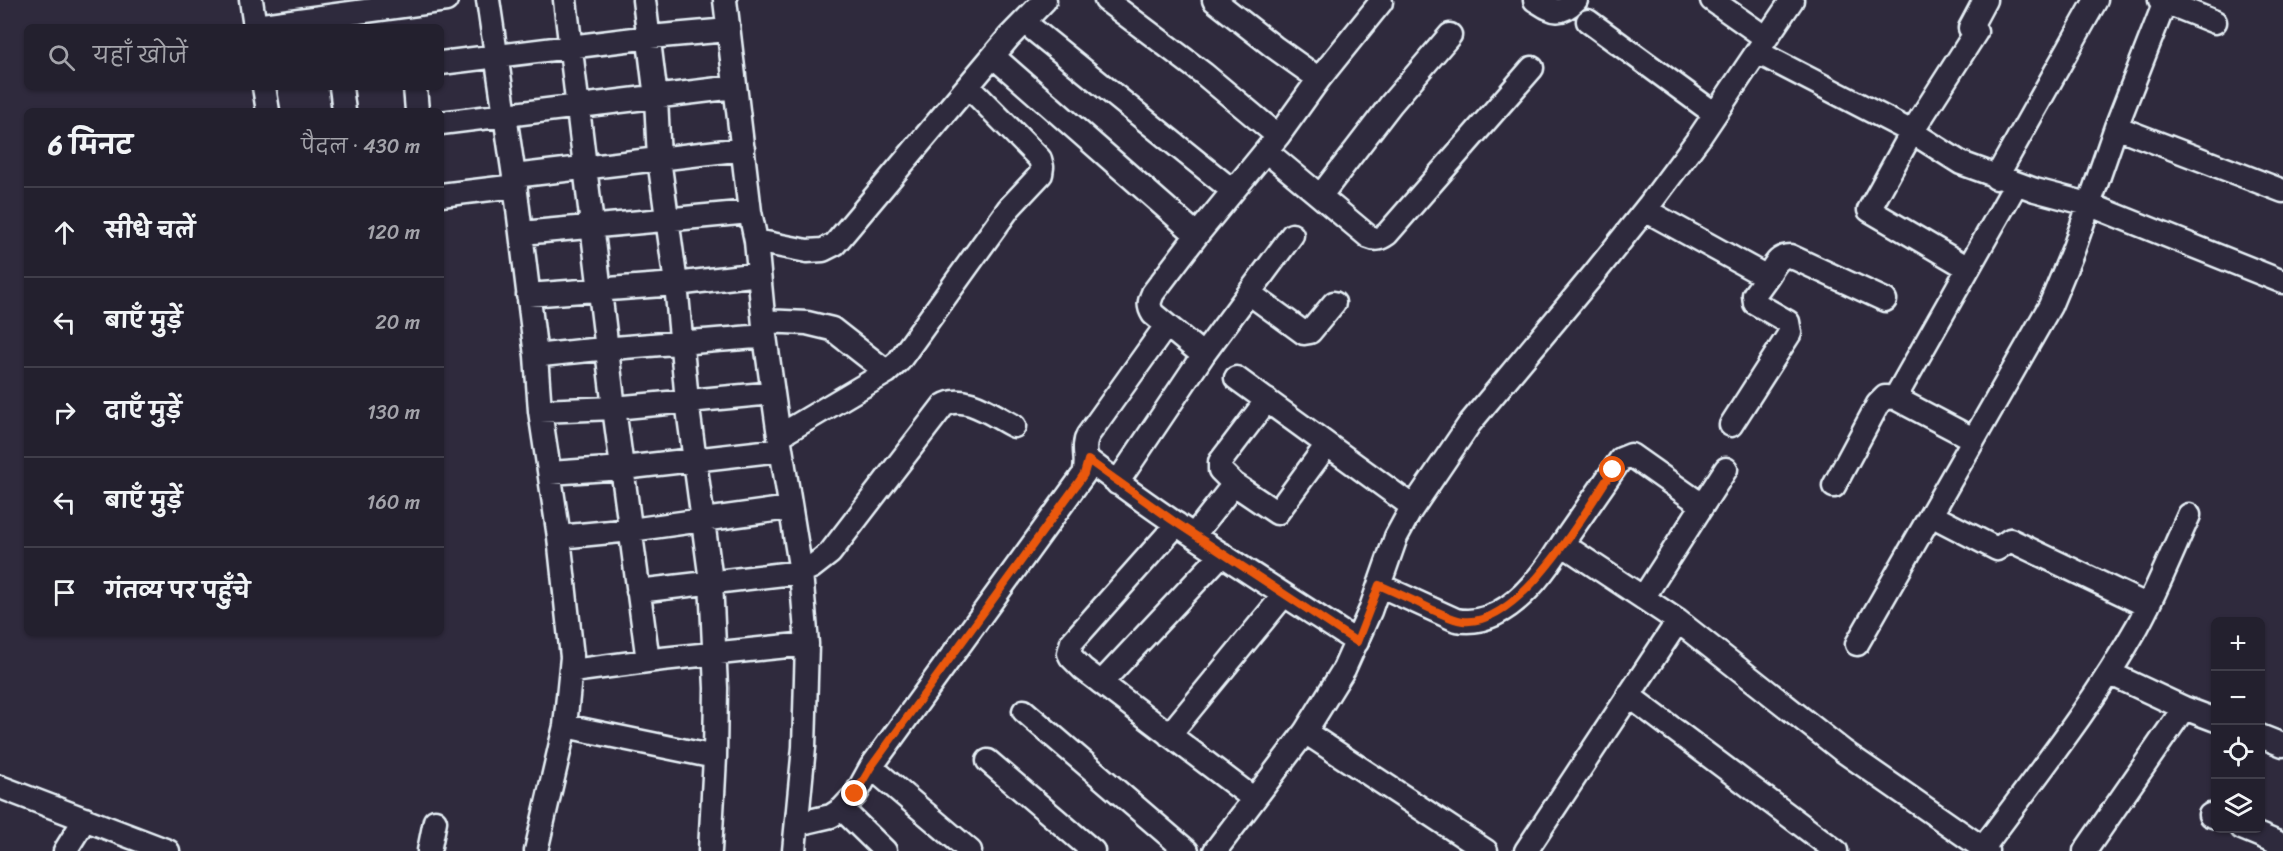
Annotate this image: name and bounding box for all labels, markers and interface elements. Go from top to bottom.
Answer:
search box [24,24,444,90]
text: यहाँ खोजें [93,36,188,75]
icon: search [45,41,78,74]
text: 6 मिनट [48,122,133,168]
text: पैदल · 430 m [301,129,420,164]
text: सीधे चलें [105,211,195,250]
text: 120 m [367,215,420,250]
icon: ahead [48,216,81,249]
text: बाएँ मुड़ें [105,301,182,340]
text: 20 m [375,305,420,340]
icon: left [48,306,81,339]
text: दाएँ मुड़ें [105,391,182,430]
text: 130 m [367,395,420,430]
icon: right [48,396,81,429]
route start [1599,456,1625,482]
text: बाएँ मुड़ें [105,481,182,520]
text: 160 m [367,485,420,520]
icon: left [48,486,81,519]
text: गंतव्य पर पहुँचे [105,571,250,610]
icon: arrive [48,576,81,609]
map controls [2211,617,2265,833]
button: + [2211,617,2265,671]
button: − [2211,671,2265,725]
button: locate [2211,725,2265,779]
button: layers [2211,779,2265,833]
route end [841,780,867,806]

